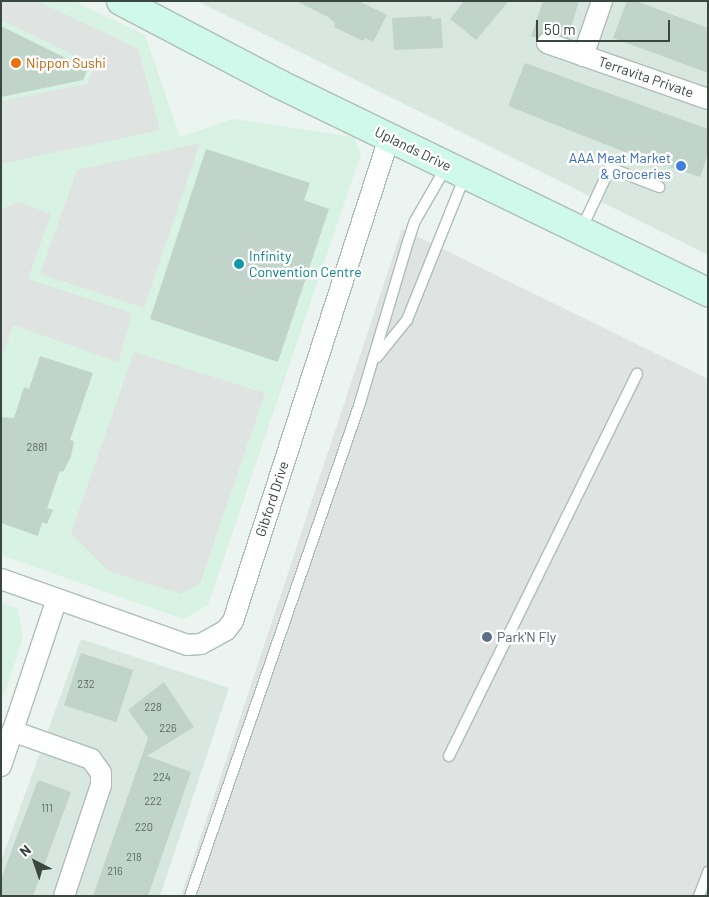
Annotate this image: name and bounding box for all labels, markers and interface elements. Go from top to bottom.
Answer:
scale bar [539,10,673,42]
text: 50 m [544,20,576,38]
street label: Terravita Private [596,53,696,101]
place label: Nippon Sushi [26,55,106,71]
marker: Nippon Sushi [10,57,22,69]
street label: Uplands Drive [372,123,454,175]
place label: AAA Meat Market & Groceries [569,150,671,182]
marker: AAA Meat Market & Groceries [675,160,687,172]
place label: Infinity Convention Centre [249,248,362,280]
marker: Infinity Convention Centre [233,258,245,270]
house number: 2881 [27,440,47,454]
street label: Gibford Drive [252,459,292,539]
place label: Park'N Fly [497,629,556,645]
marker: Park'N Fly [481,631,493,643]
house number: 232 [77,677,95,691]
house number: 228 [144,700,162,714]
house number: 226 [159,721,177,735]
house number: 224 [153,770,171,784]
house number: 222 [144,794,162,808]
house number: 111 [41,801,53,815]
house number: 220 [135,820,153,834]
north arrow [10,837,60,887]
text: N [16,841,34,860]
house number: 218 [126,850,142,864]
house number: 216 [107,864,123,878]

